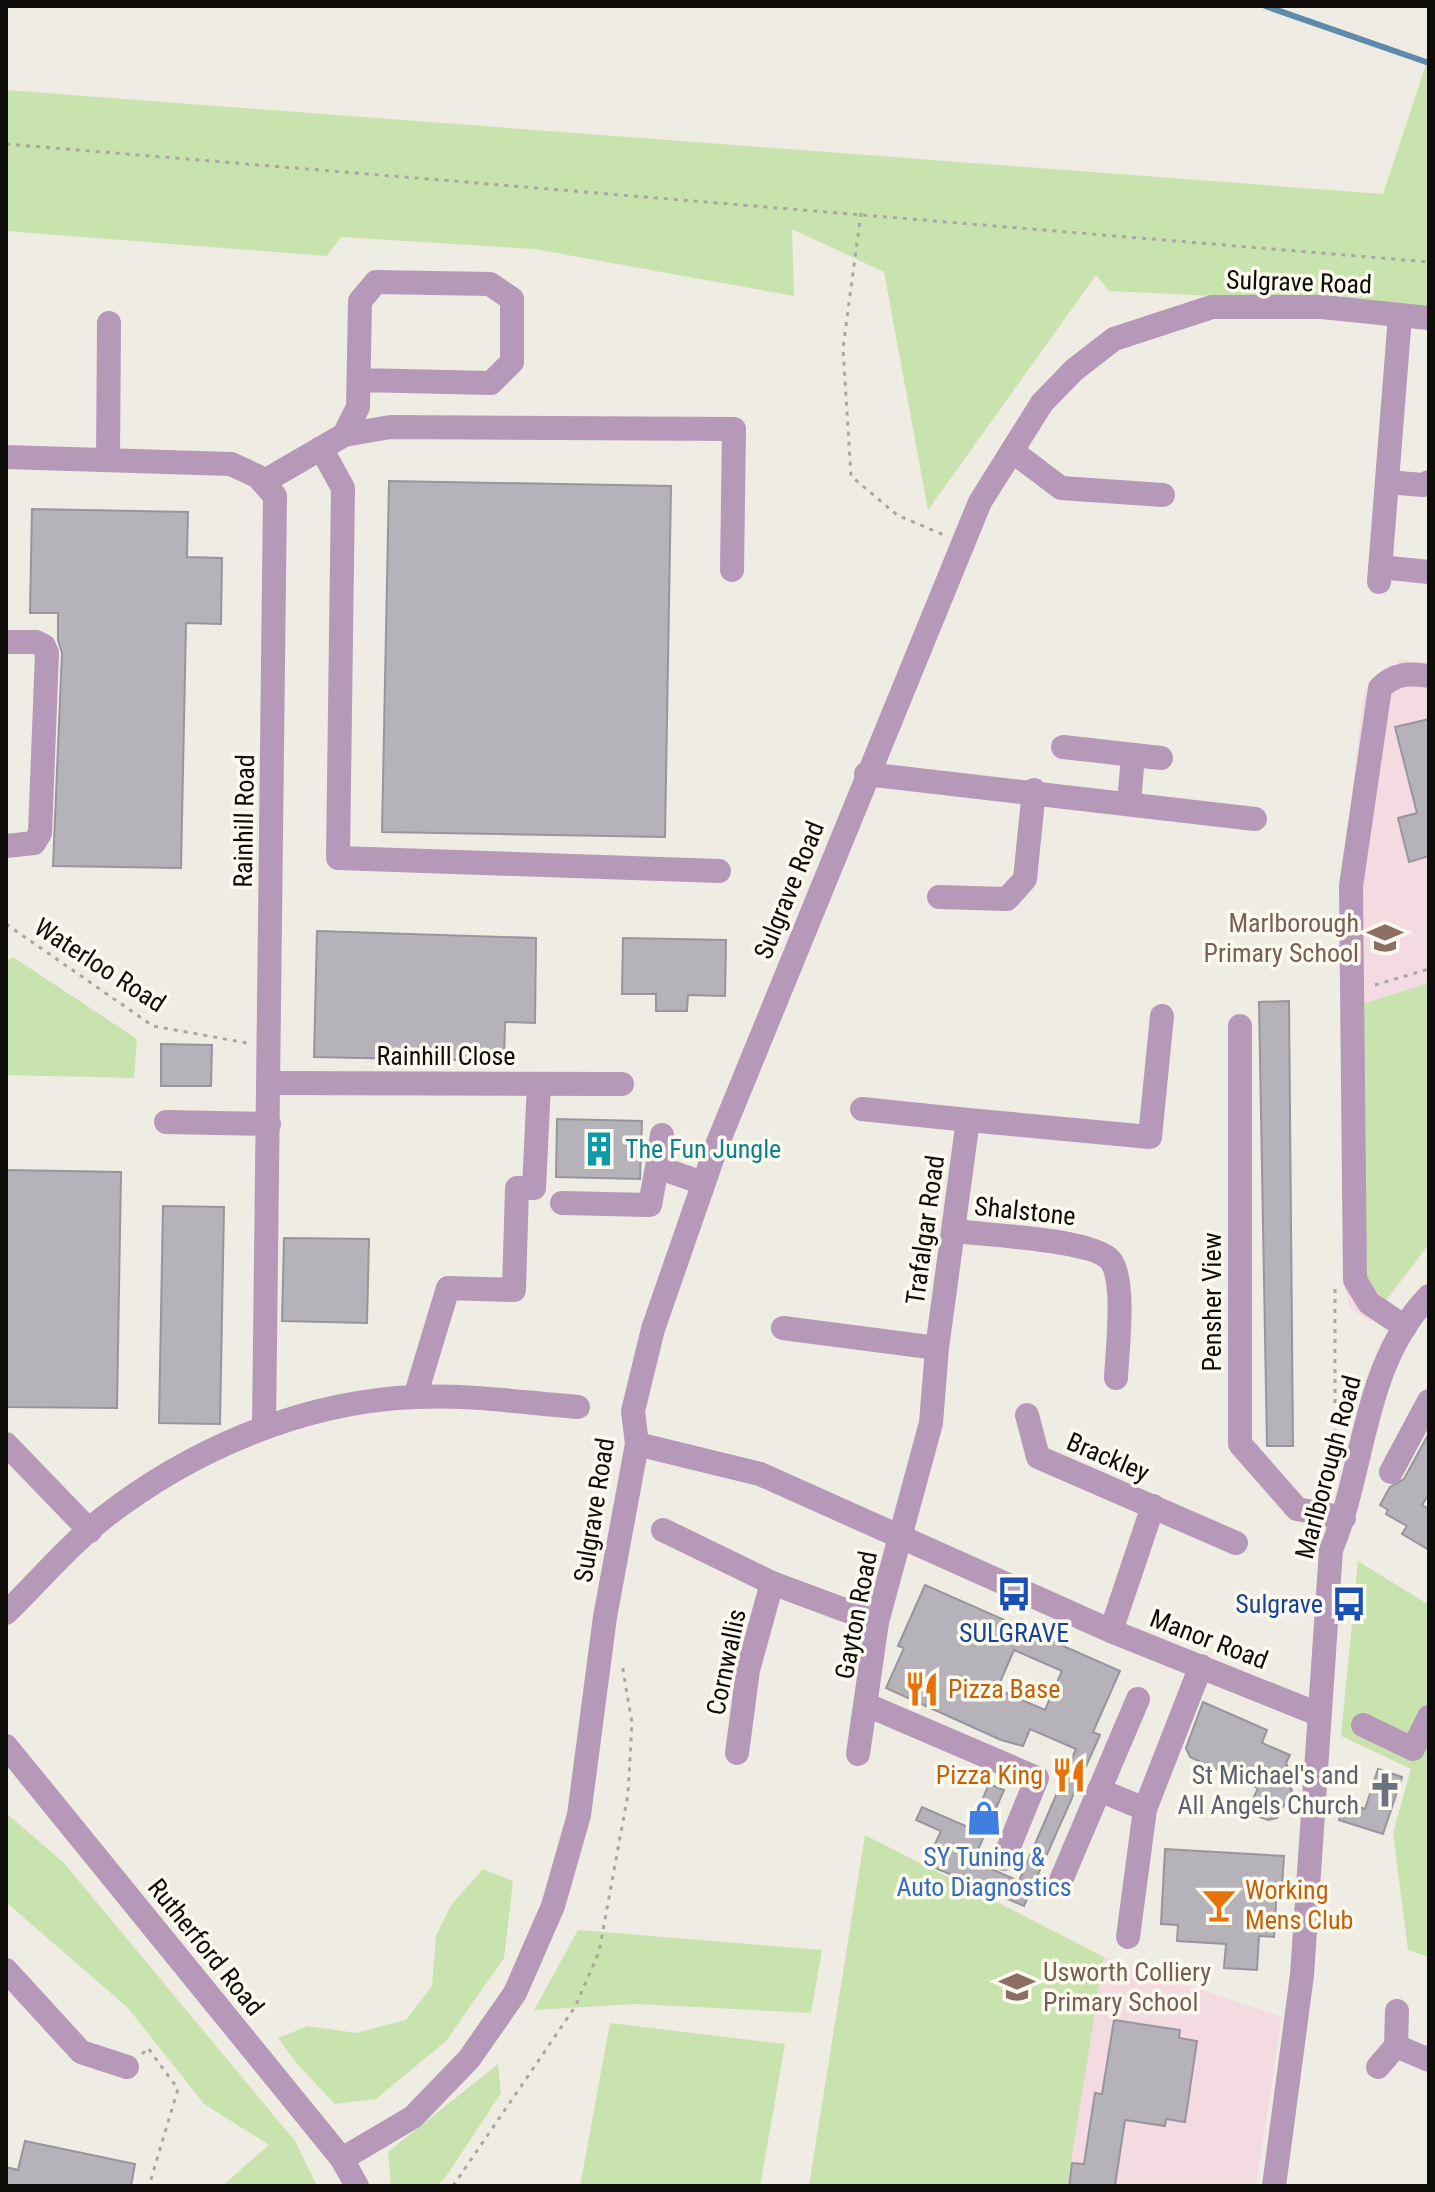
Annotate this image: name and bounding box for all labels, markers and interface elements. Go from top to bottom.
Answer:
street label: Sulgrave Road [1226,264,1372,300]
street label: Rainhill Road [228,754,260,888]
street label: Sulgrave Road [748,817,830,963]
place label: Marlborough Primary School [1204,908,1359,968]
street label: Waterloo Road [29,912,171,1018]
school or university icon: Marlborough Primary School [1366,919,1404,957]
street label: Rainhill Close [376,1041,516,1071]
building icon: The Fun Jungle [580,1130,618,1168]
place label: The Fun Jungle [625,1134,781,1164]
street label: Trafalgar Road [900,1153,950,1307]
street label: Shalstone [973,1191,1077,1231]
street label: Pensher View [1197,1232,1227,1372]
street label: Marlborough Road [1289,1372,1367,1562]
street label: Brackley [1062,1426,1154,1488]
street label: Sulgrave Road [568,1436,620,1584]
street label: Gayton Road [829,1548,883,1682]
bus stop icon: SULGRAVE [995,1575,1033,1613]
bus stop icon: Sulgrave [1330,1585,1368,1623]
place label: Sulgrave [1235,1589,1323,1619]
street label: Manor Road [1146,1603,1272,1675]
street label: Cornwallis [700,1606,752,1718]
place label: SULGRAVE [959,1618,1069,1648]
restaurant icon: Pizza Base [903,1670,941,1708]
place label: Pizza Base [948,1674,1060,1704]
restaurant icon: Pizza King [1050,1756,1088,1794]
place label: Pizza King [936,1760,1043,1790]
place label: St Michael's and All Angels Church [1178,1760,1359,1820]
church icon: St Michael's and All Angels Church [1366,1771,1404,1809]
shop icon: SY Tuning & Auto Diagnostics [965,1799,1003,1837]
place label: SY Tuning & Auto Diagnostics [897,1842,1072,1902]
street label: Rutherford Road [142,1873,270,2021]
place label: Working Mens Club [1245,1875,1353,1935]
bar icon: Working Mens Club [1200,1886,1238,1924]
place label: Usworth Colliery Primary School [1043,1957,1211,2017]
school or university icon: Usworth Colliery Primary School [998,1968,1036,2006]

